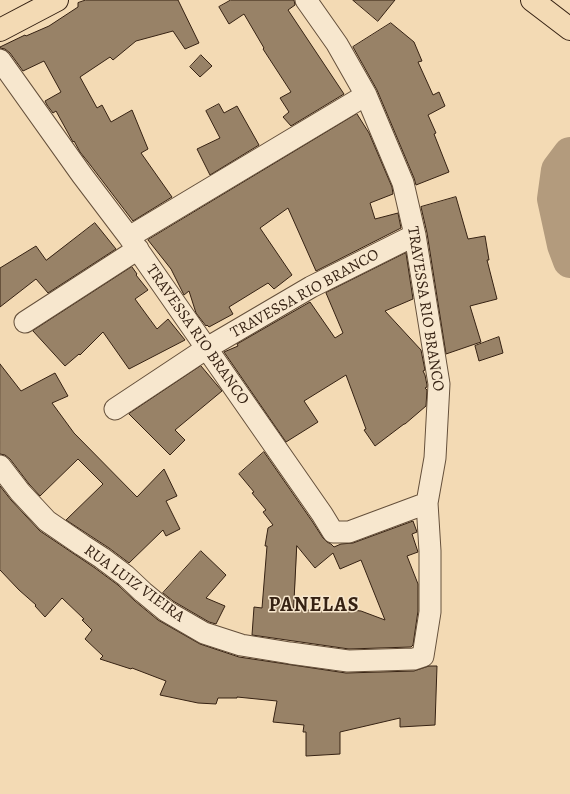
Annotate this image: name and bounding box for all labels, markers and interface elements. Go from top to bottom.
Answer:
street label: TRAVESSA RIO BRANCO [402,225,448,393]
street label: TRAVESSA RIO BRANCO [227,245,383,343]
street label: TRAVESSA RIO BRANCO [141,261,253,409]
street label: RUA LUIZ VIEIRA [80,541,188,627]
district label: PANELAS [269,594,359,618]

